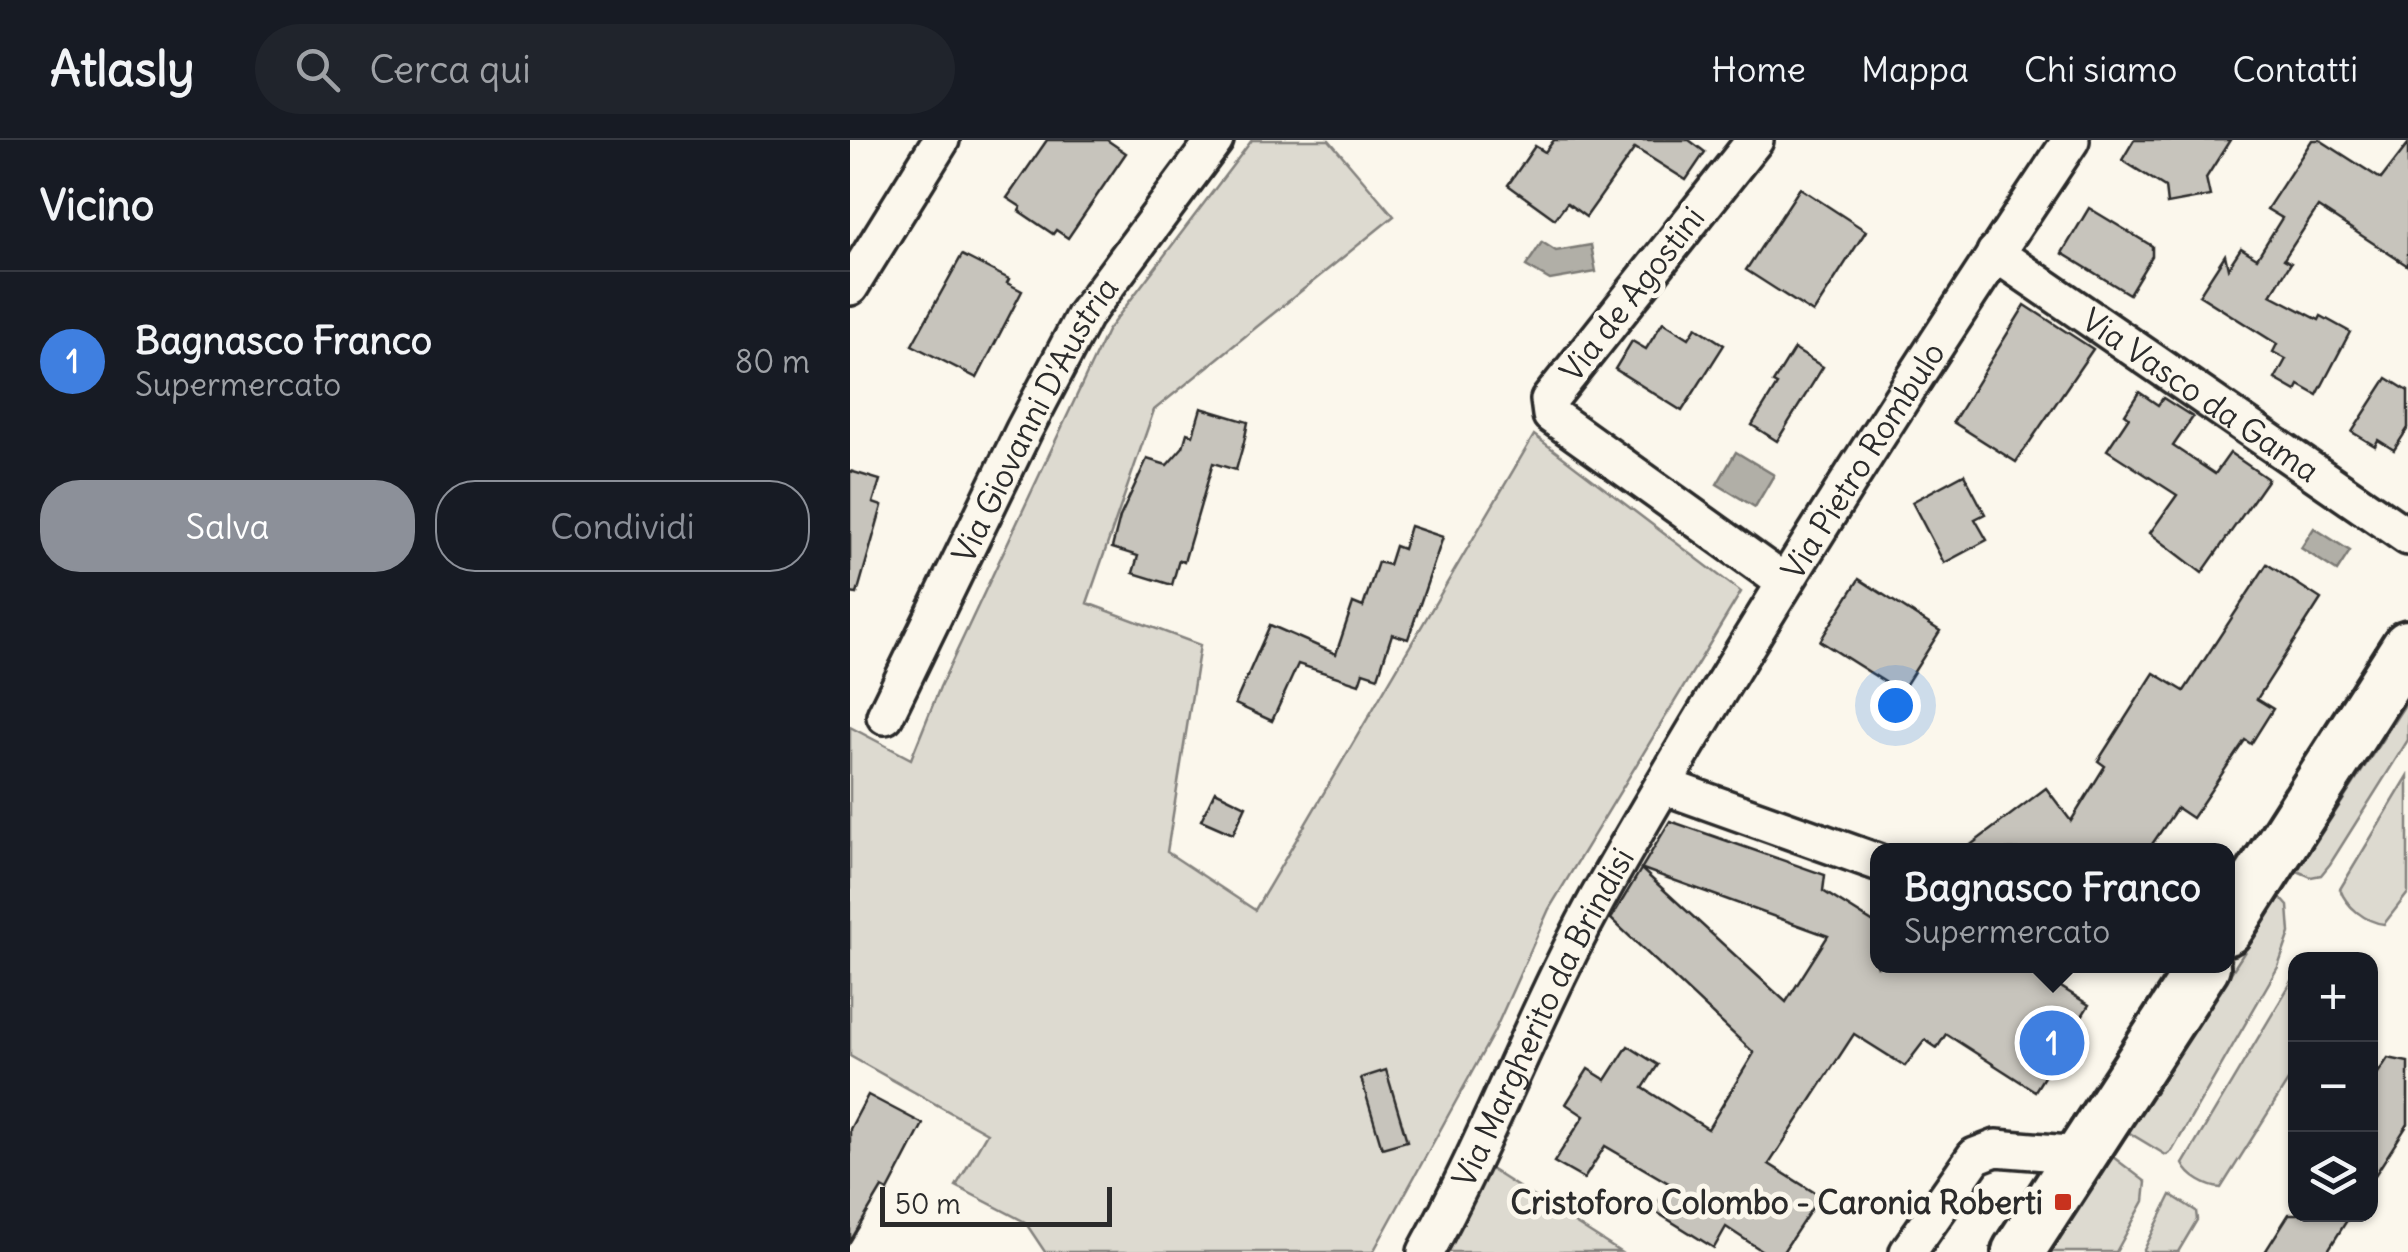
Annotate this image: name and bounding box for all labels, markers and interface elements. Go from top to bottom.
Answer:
search box [255,24,955,114]
text: Atlasly [50,39,195,99]
icon: search [290,42,345,97]
text: Cerca qui [370,46,531,93]
text: Home [1712,47,1806,91]
text: Mappa [1861,47,1969,91]
text: Chi siamo [2024,47,2177,91]
text: Contatti [2232,47,2358,91]
text: Vicino [40,179,154,231]
street label: Via de Agostini [1551,198,1713,390]
street label: Via Giovanni D'Austria [942,268,1127,569]
street label: Via Vasco da Gama [2075,299,2327,491]
text: Bagnasco Franco [135,317,432,364]
street label: Via Pietro Rombulo [1772,334,1953,587]
text: 1 [66,341,79,382]
text: 80 m [735,341,810,382]
text: Supermercato [135,364,341,405]
button: Salva [40,480,415,572]
button: Condividi [435,480,810,572]
your location [1870,680,1921,731]
street label: Via Margherito da Brindisi [1442,840,1643,1194]
popup [1870,843,2235,973]
text: Bagnasco Franco [1904,864,2201,911]
text: Supermercato [1904,911,2110,952]
map controls [2288,952,2378,1222]
button: + [2288,952,2378,1042]
pin: 1 [2020,1006,2084,1080]
button: − [2288,1042,2378,1132]
button: layers [2288,1132,2378,1222]
scale bar [880,1182,1112,1226]
place label: Cristoforo Colombo - Caronia Roberti [1510,1182,2043,1223]
text: 50 m [895,1186,961,1222]
marker: Cristoforo Colombo - Caronia Roberti [2052,1191,2074,1213]

